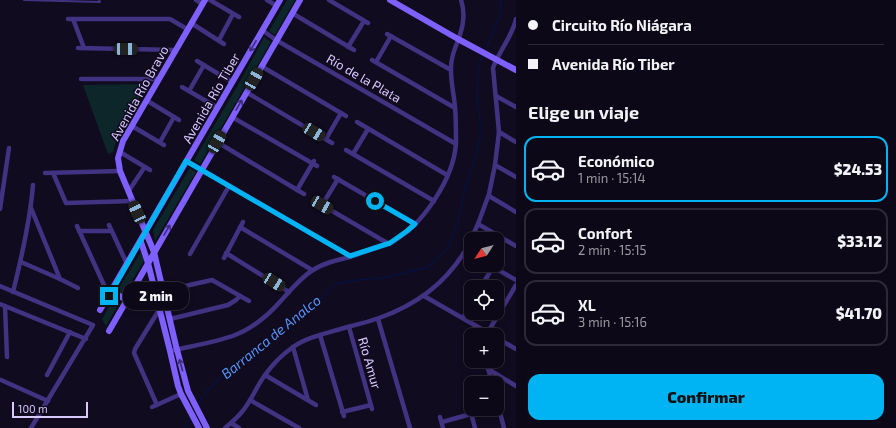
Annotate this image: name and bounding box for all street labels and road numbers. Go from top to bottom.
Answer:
street label: Avenida Río Bravo [106,43,172,143]
street label: Avenida Río Tiber [179,50,243,146]
street label: Río de la Plata [324,50,404,106]
street label: Río Amur [355,335,385,391]

